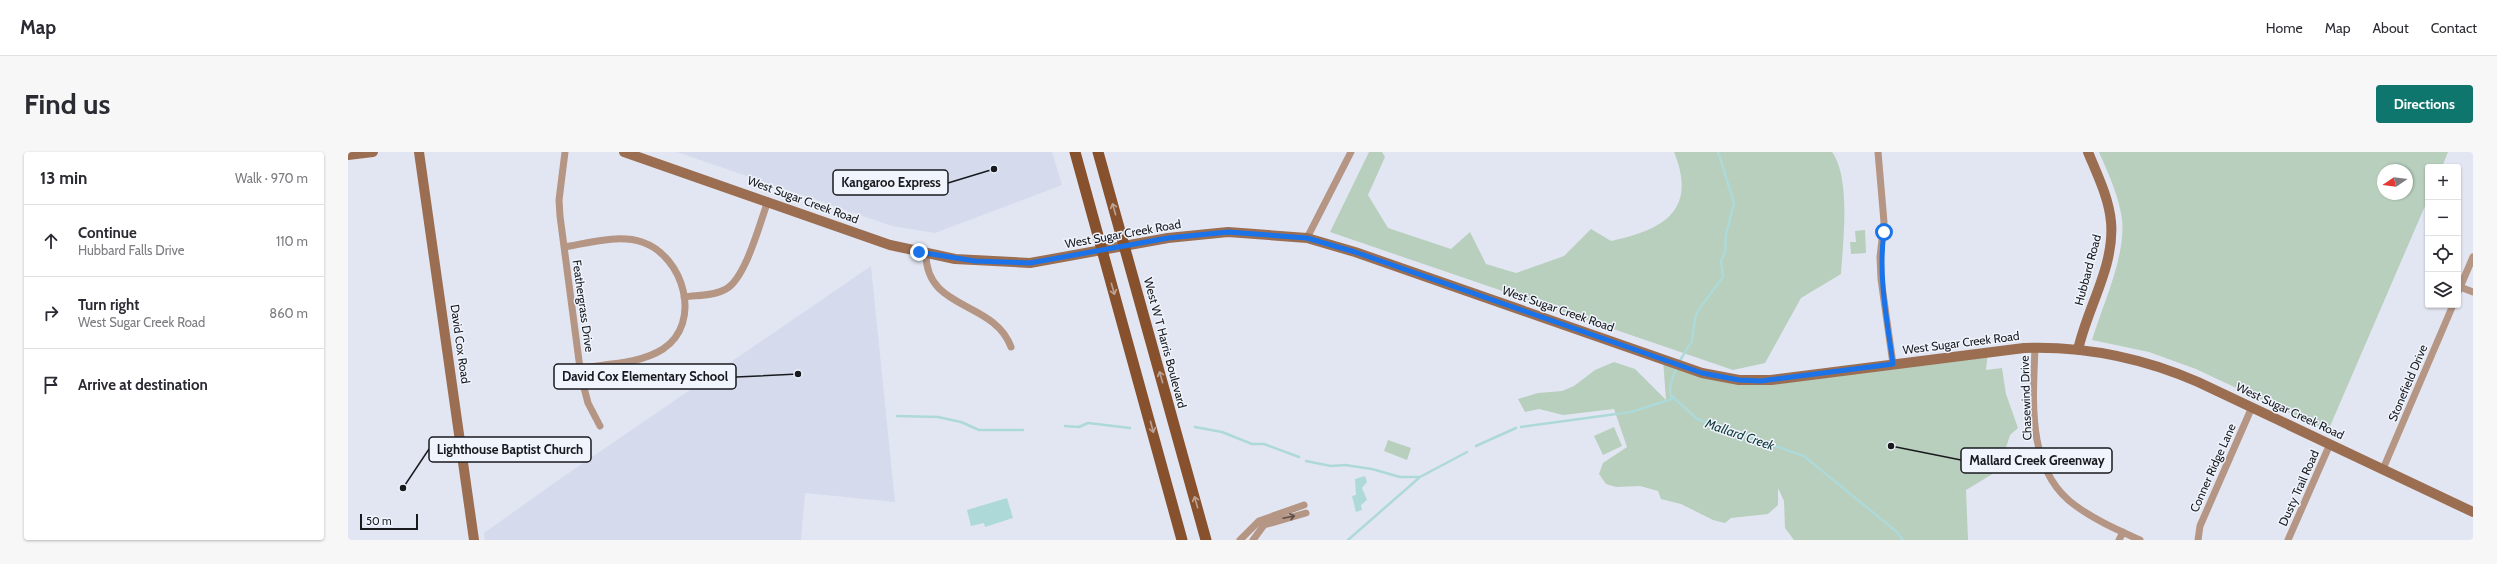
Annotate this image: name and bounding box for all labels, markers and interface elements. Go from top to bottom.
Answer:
text: Map [20,16,56,39]
text: Home [2266,19,2303,37]
text: Map [2325,19,2350,37]
text: About [2372,19,2409,37]
text: Contact [2431,19,2477,37]
button: Directions [2376,85,2473,123]
text: Find us [24,87,110,121]
north arrow [2377,164,2413,200]
map controls [2425,164,2461,308]
button: + [2425,164,2461,200]
text: 13 min [40,168,88,188]
text: Walk · 970 m [235,170,308,186]
callout: Kangaroo Express [833,170,948,195]
street label: West Sugar Creek Road [745,172,861,227]
text: Kangaroo Express [841,174,941,190]
button: − [2425,200,2461,236]
one-way arrow [1110,203,1118,216]
street label: West Sugar Creek Road [1064,216,1182,251]
route start [1875,223,1893,241]
text: Continue [78,224,137,242]
icon: ahead [40,230,62,252]
text: 110 m [276,233,308,249]
street label: Hubbard Road [2071,233,2104,307]
button: locate [2425,236,2461,272]
text: Hubbard Falls Drive [78,242,185,258]
route end [910,243,928,261]
street label: Feathergrass Drive [570,259,597,353]
button: layers [2425,272,2461,308]
street label: West W T Harris Boulevard [1141,276,1190,410]
one-way arrow [1110,282,1118,295]
street label: West Sugar Creek Road [1500,282,1616,335]
text: Turn right [78,296,139,314]
icon: right [40,302,62,324]
street label: David Cox Road [448,303,473,385]
text: 860 m [269,305,308,321]
text: West Sugar Creek Road [78,314,205,330]
street label: West Sugar Creek Road [1902,328,2020,357]
street label: Stonefield Drive [2385,342,2430,423]
street label: Chasewind Drive [2017,355,2034,441]
callout: David Cox Elementary School [554,364,736,389]
text: David Cox Elementary School [562,368,729,384]
one-way arrow [1157,371,1164,384]
icon: arrive [40,374,62,396]
text: Arrive at destination [78,376,208,394]
street label: West Sugar Creek Road [2234,379,2347,442]
water label: Mallard Creek [1703,414,1777,453]
one-way arrow [1149,421,1156,434]
street label: Conner Ridge Lane [2186,421,2239,515]
callout: Lighthouse Baptist Church [429,437,591,462]
text: Lighthouse Baptist Church [437,441,583,457]
street label: Dusty Trail Road [2275,447,2322,528]
callout: Mallard Creek Greenway [1961,448,2112,473]
text: Mallard Creek Greenway [1969,452,2105,468]
one-way arrow [1191,496,1199,509]
scale bar [360,512,418,531]
one-way arrow [1282,512,1295,520]
text: 50 m [366,514,392,528]

